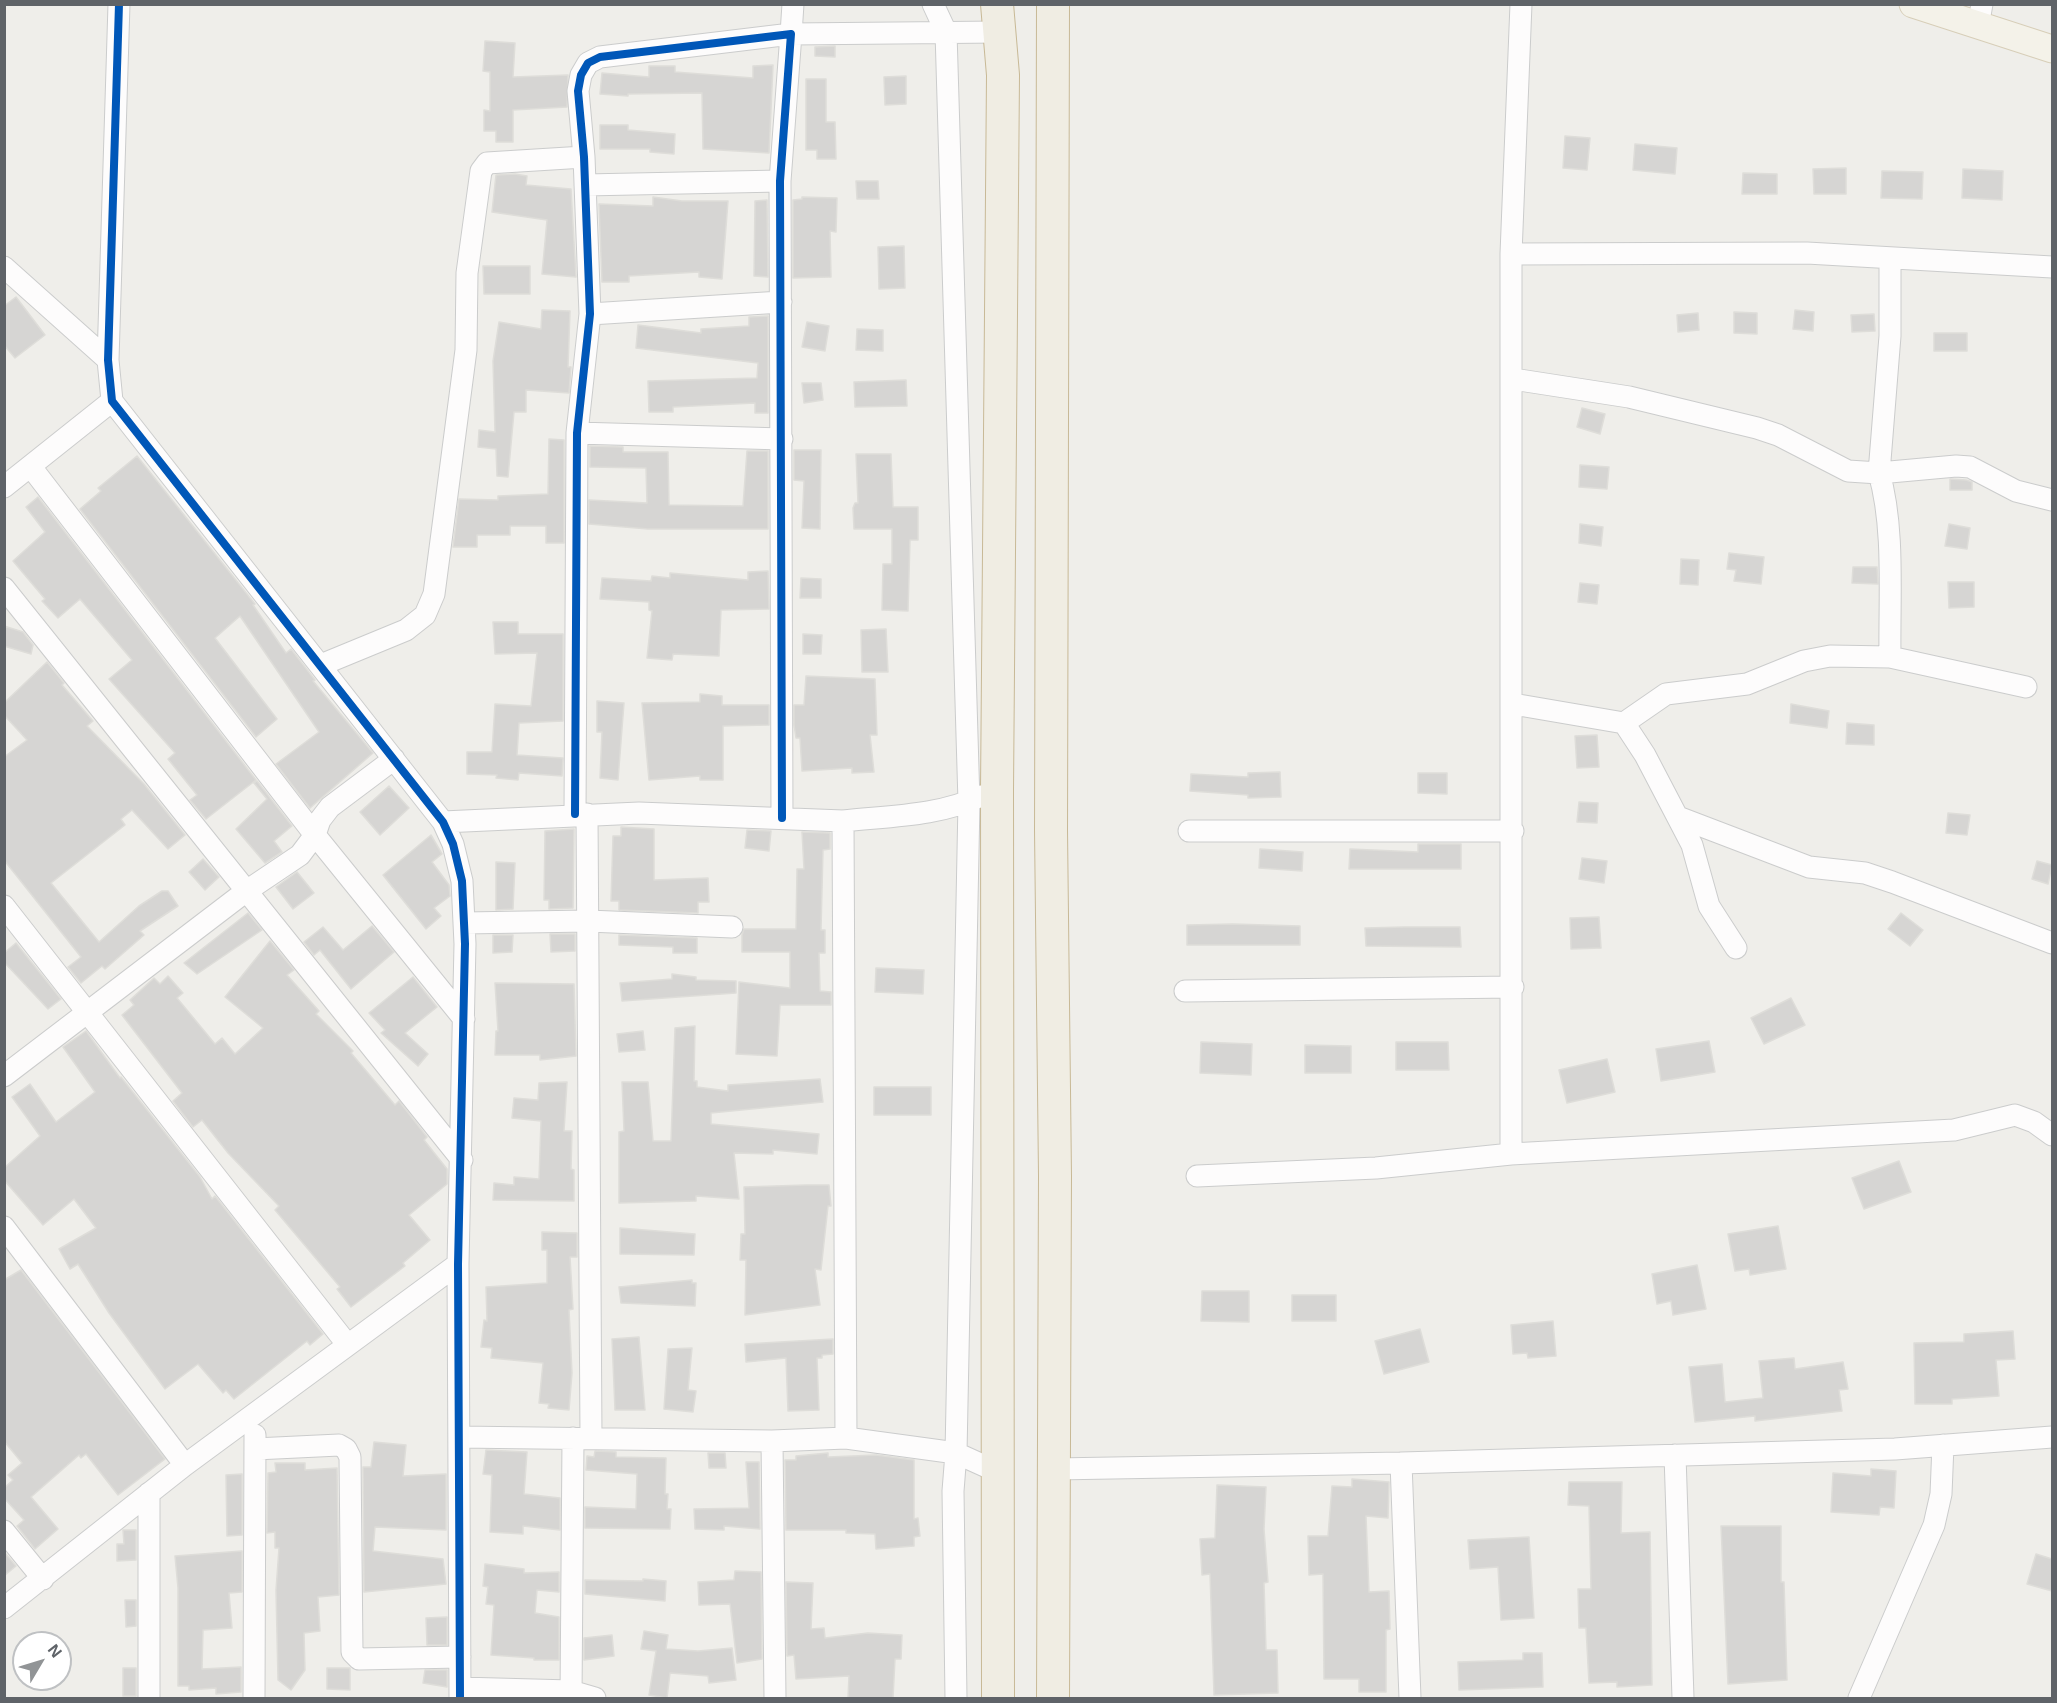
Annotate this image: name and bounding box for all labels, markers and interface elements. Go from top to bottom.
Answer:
north arrow [12,1631,72,1691]
text: N [45,1641,65,1661]

